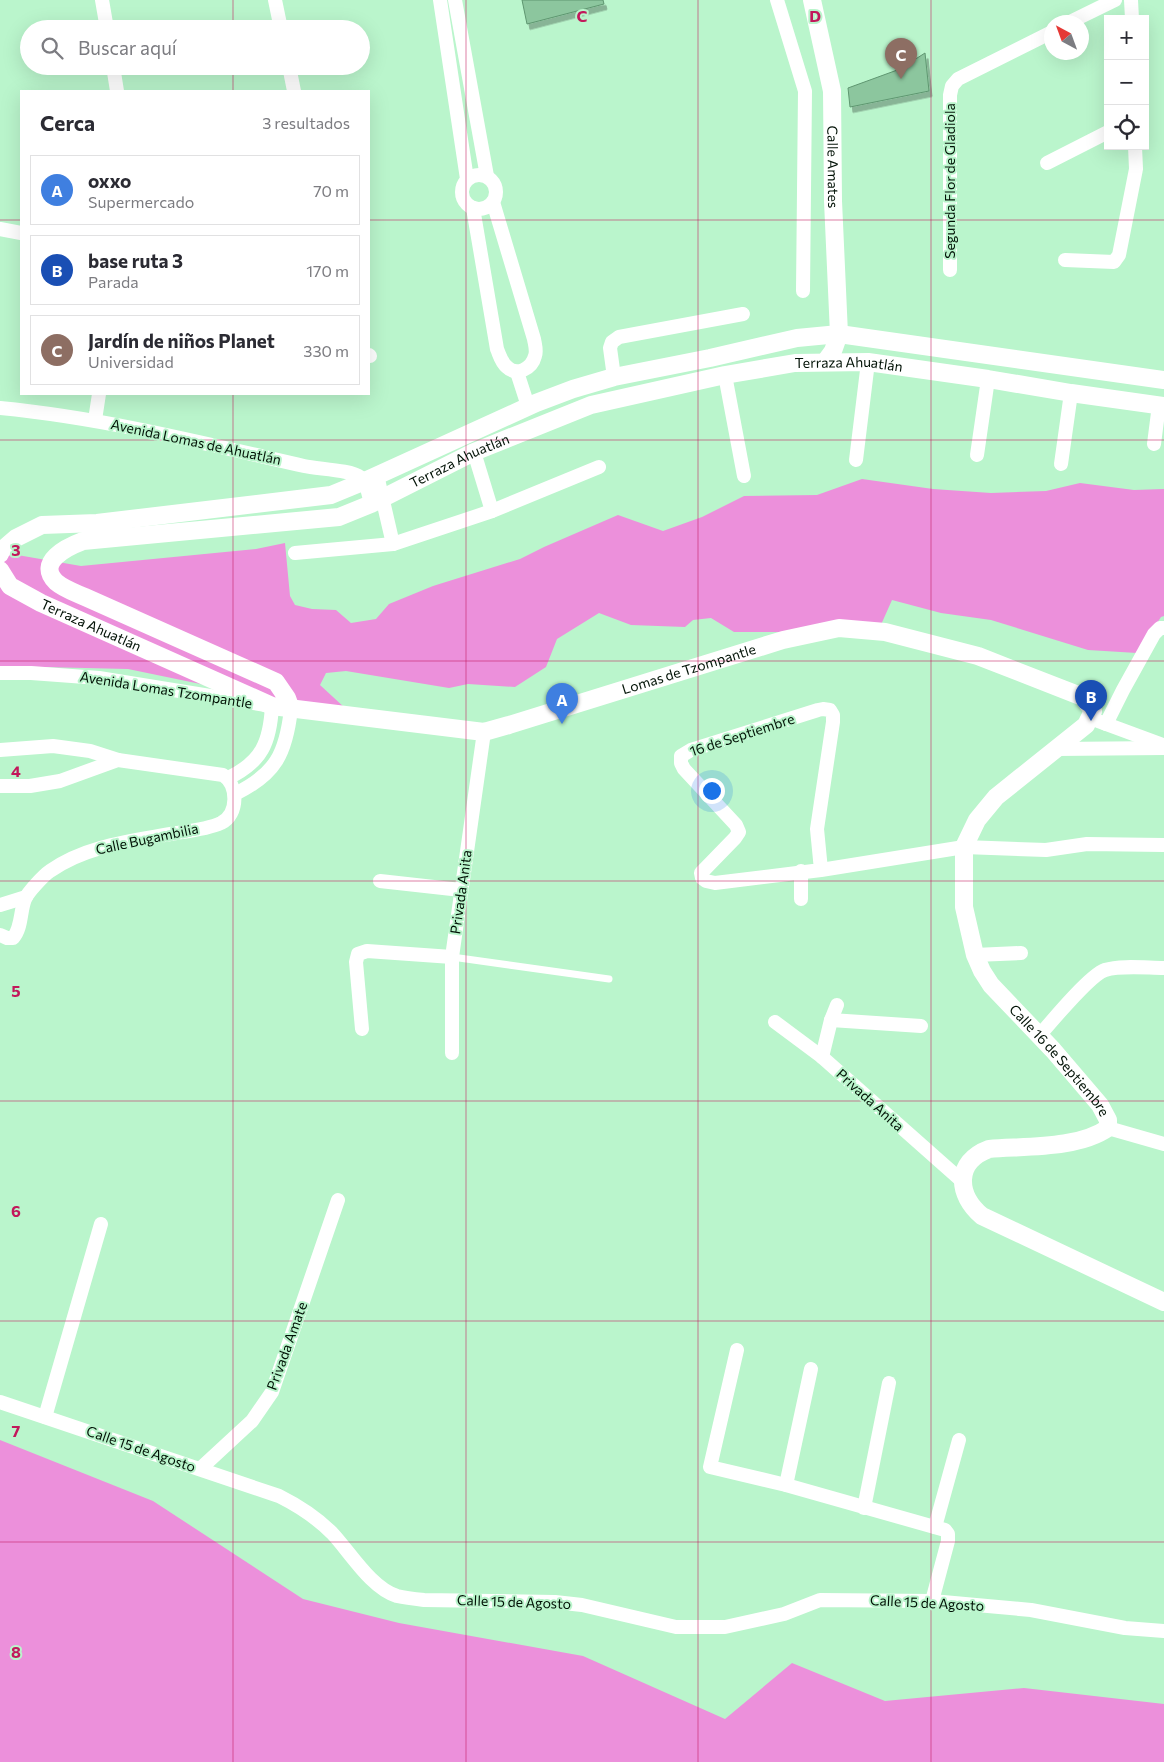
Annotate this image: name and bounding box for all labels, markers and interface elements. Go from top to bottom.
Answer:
text: C [577,6,588,25]
text: D [809,6,821,25]
north arrow [1044,15,1089,60]
map controls [1104,15,1149,150]
button: + [1104,15,1149,60]
search box [20,20,370,75]
icon: search [38,34,66,62]
text: Buscar aquí [78,36,177,59]
pin: C [885,38,917,79]
button: − [1104,60,1149,105]
street label: Segunda Flor de Gladiola [941,103,958,259]
button: locate [1104,105,1149,150]
text: Cerca [40,110,95,135]
text: 3 resultados [262,113,350,132]
street label: Calle Amates [824,125,842,209]
text: oxxo [88,169,131,192]
text: A [51,181,63,200]
text: 70 m [313,181,349,200]
text: Supermercado [88,192,194,211]
text: base ruta 3 [88,249,183,272]
text: B [52,261,62,280]
text: 170 m [306,261,349,280]
text: Parada [88,272,139,291]
text: Jardín de niños Planet [88,329,275,352]
text: C [52,341,62,360]
text: 330 m [303,341,349,360]
text: Universidad [88,352,174,371]
street label: Terraza Ahuatlán [795,353,904,375]
street label: Avenida Lomas de Ahuatlán [109,415,283,468]
street label: Terraza Ahuatlán [407,430,512,491]
text: 3 [11,540,21,559]
street label: Terraza Ahuatlán [38,595,144,655]
street label: Lomas de Tzompantle [620,640,758,697]
street label: Avenida Lomas Tzompantle [79,667,253,712]
pin: B [1075,680,1107,721]
pin: A [546,683,578,724]
street label: 16 de Septiembre [687,710,796,759]
text: 4 [11,761,21,780]
your location [699,778,725,804]
street label: Calle Bugambilia [94,819,200,858]
street label: Privada Anita [446,849,475,935]
text: 5 [11,981,21,1000]
street label: Calle 16 de Septiembre [1006,1001,1113,1119]
street label: Privada Anita [833,1065,908,1134]
text: 6 [11,1201,21,1220]
street label: Privada Amate [263,1299,310,1392]
text: 7 [12,1421,21,1440]
street label: Calle 15 de Agosto [84,1422,198,1475]
street label: Calle 15 de Agosto [457,1591,571,1612]
street label: Calle 15 de Agosto [870,1591,985,1614]
text: 8 [11,1642,21,1661]

